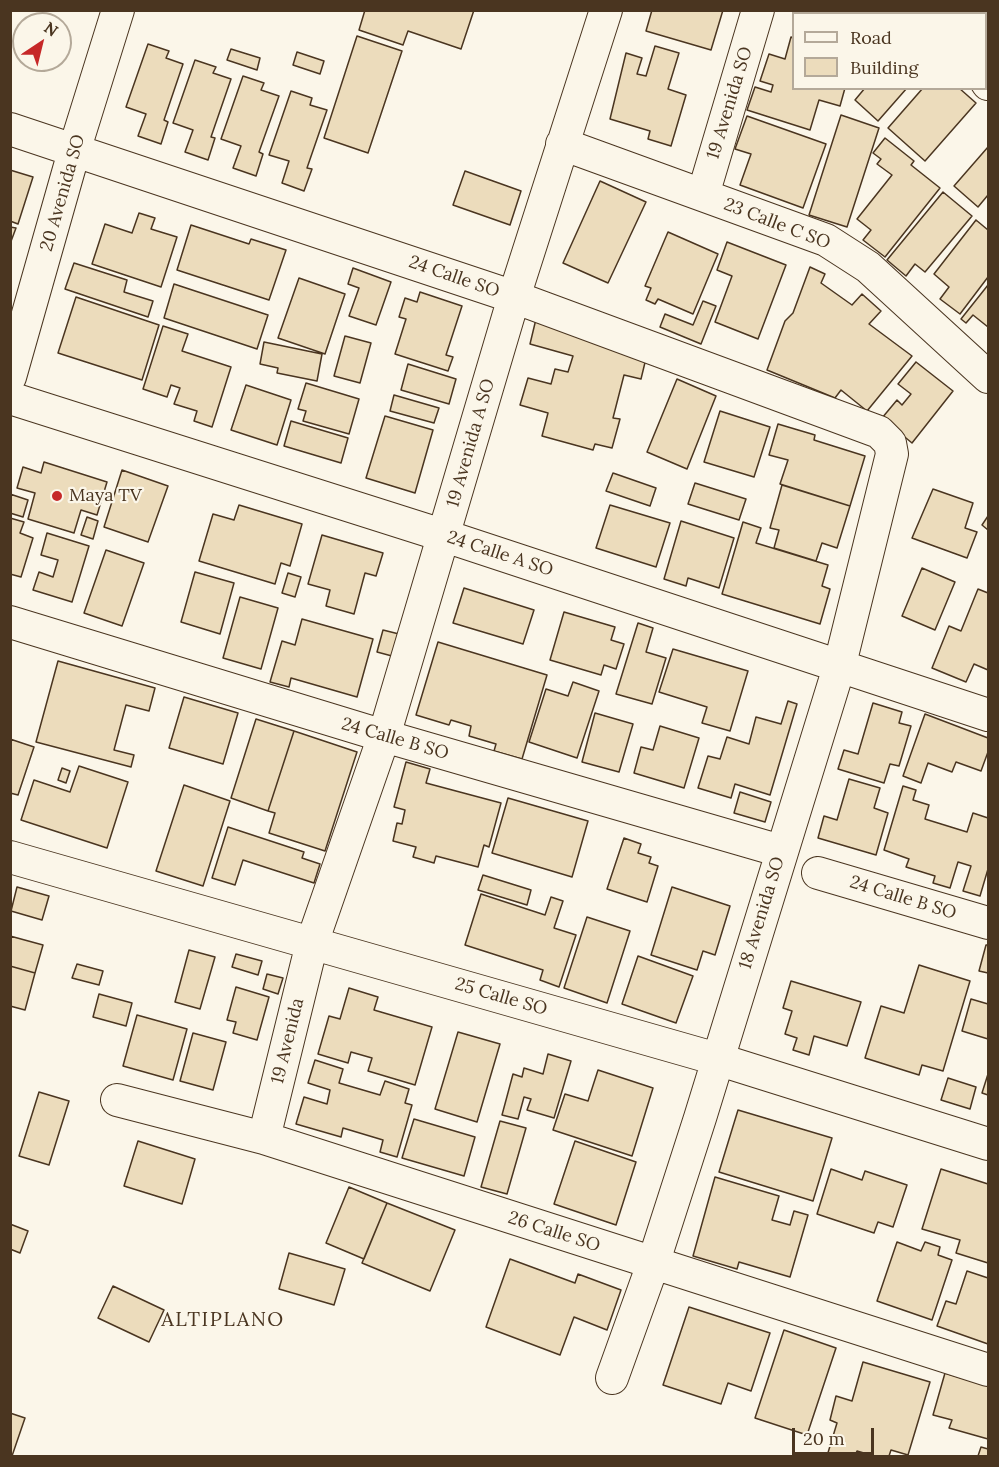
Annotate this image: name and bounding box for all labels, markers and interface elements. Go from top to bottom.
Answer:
north arrow [12,12,72,72]
legend [792,12,987,90]
text: N [40,17,62,41]
text: Road [850,26,892,49]
street label: 19 Avenida SO [703,44,757,162]
text: Building [850,56,918,79]
street label: 20 Avenida SO [36,132,90,254]
street label: 23 Calle C SO [721,194,833,254]
street label: 24 Calle SO [406,251,502,303]
street label: 19 Avenida A SO [442,376,500,510]
place label: Maya TV [69,485,142,507]
marker: Maya TV [50,489,64,503]
street label: 24 Calle A SO [444,527,556,581]
street label: 24 Calle B SO [339,713,451,765]
street label: 18 Avenida SO [735,854,789,972]
street label: 24 Calle B SO [847,872,959,924]
street label: 25 Calle SO [452,974,550,1020]
street label: 19 Avenida [267,996,309,1086]
street label: 26 Calle SO [505,1207,603,1257]
district label: ALTIPLANO [161,1308,285,1332]
scale bar [795,1416,878,1454]
text: 20 m [803,1427,845,1450]

